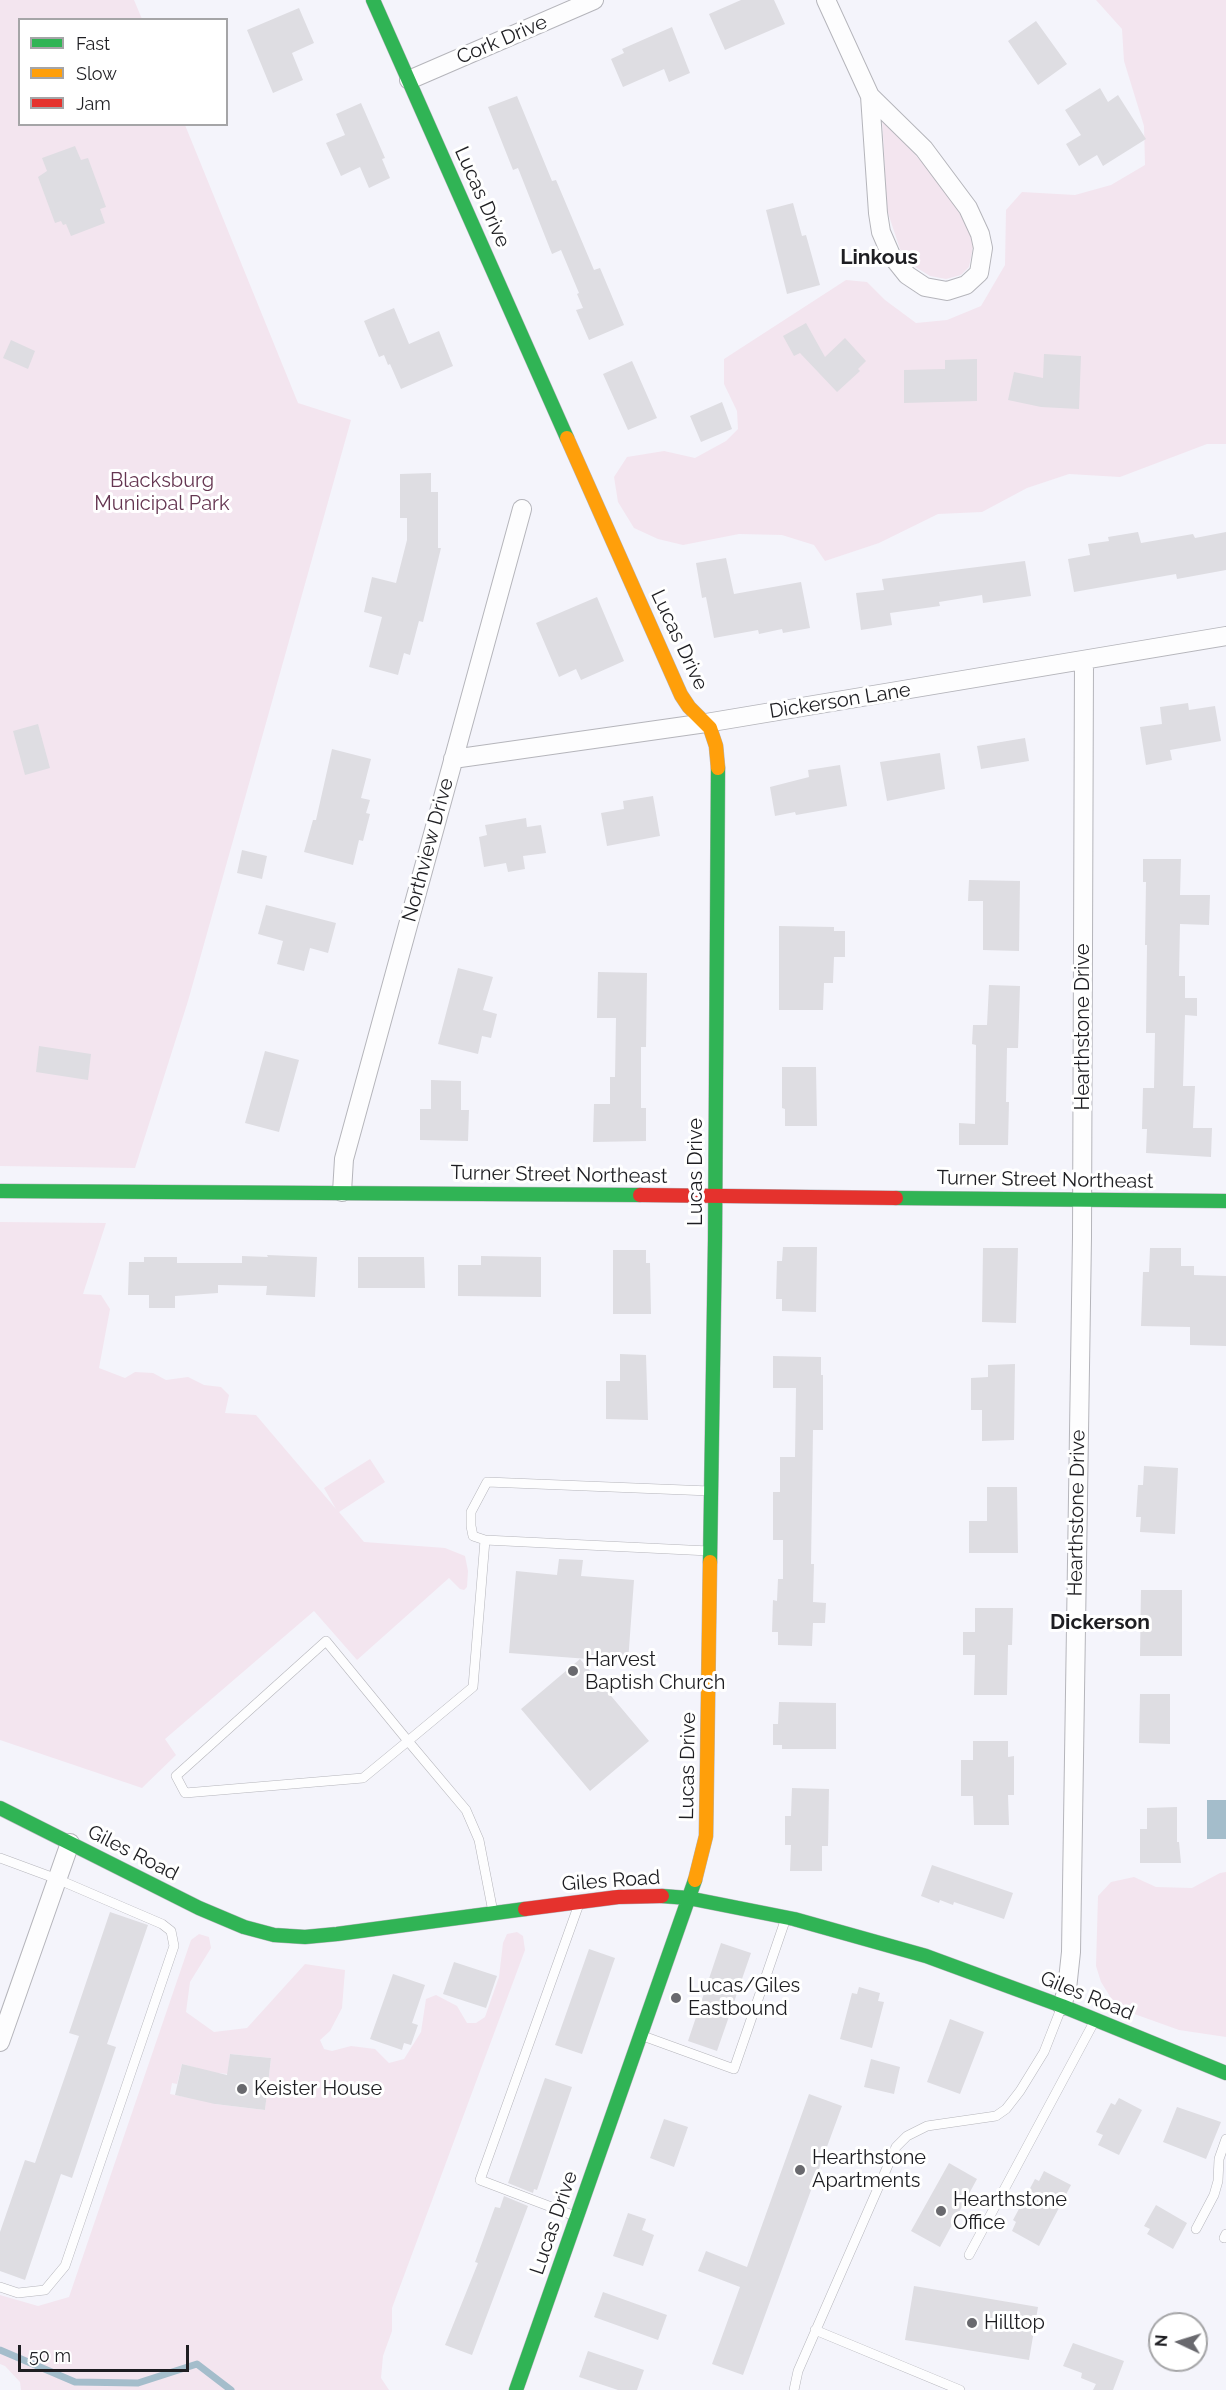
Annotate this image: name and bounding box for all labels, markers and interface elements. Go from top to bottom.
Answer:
street label: Cork Drive [453,10,551,70]
legend [18,18,228,126]
text: Fast [76,33,110,54]
text: Slow [76,63,117,84]
text: Jam [76,93,111,114]
street label: Lucas Drive [449,143,515,251]
district label: Linkous [840,245,918,271]
park label: Blacksburg Municipal Park [94,469,230,516]
street label: Lucas Drive [645,586,713,694]
street label: Dickerson Lane [768,678,912,724]
street label: Northview Drive [397,775,459,925]
street label: Hearthstone Drive [1071,944,1095,1110]
street label: Lucas Drive [684,1118,708,1226]
street label: Turner Street Northeast [450,1161,668,1189]
street label: Turner Street Northeast [936,1166,1154,1194]
street label: Hearthstone Drive [1064,1429,1090,1597]
district label: Dickerson [1050,1610,1150,1636]
place label: Harvest Baptish Church [585,1648,725,1695]
marker: Harvest Baptish Church [566,1664,580,1678]
street label: Lucas Drive [675,1712,701,1820]
street label: Giles Road [84,1820,182,1886]
street label: Giles Road [561,1866,661,1896]
street label: Giles Road [1037,1966,1137,2026]
place label: Lucas/Giles Eastbound [688,1974,800,2021]
marker: Lucas/Giles Eastbound [669,1991,683,2005]
place label: Keister House [254,2077,382,2101]
marker: Keister House [235,2082,249,2096]
place label: Hearthstone Apartments [812,2146,926,2193]
marker: Hearthstone Apartments [793,2163,807,2177]
street label: Lucas Drive [525,2168,583,2278]
place label: Hearthstone Office [953,2188,1067,2235]
marker: Hearthstone Office [934,2204,948,2218]
place label: Hilltop [984,2311,1045,2335]
north arrow [1148,2312,1208,2372]
marker: Hilltop [965,2316,979,2330]
scale bar [21,2333,192,2371]
text: N [1152,2334,1171,2348]
text: 50 m [29,2345,71,2366]

